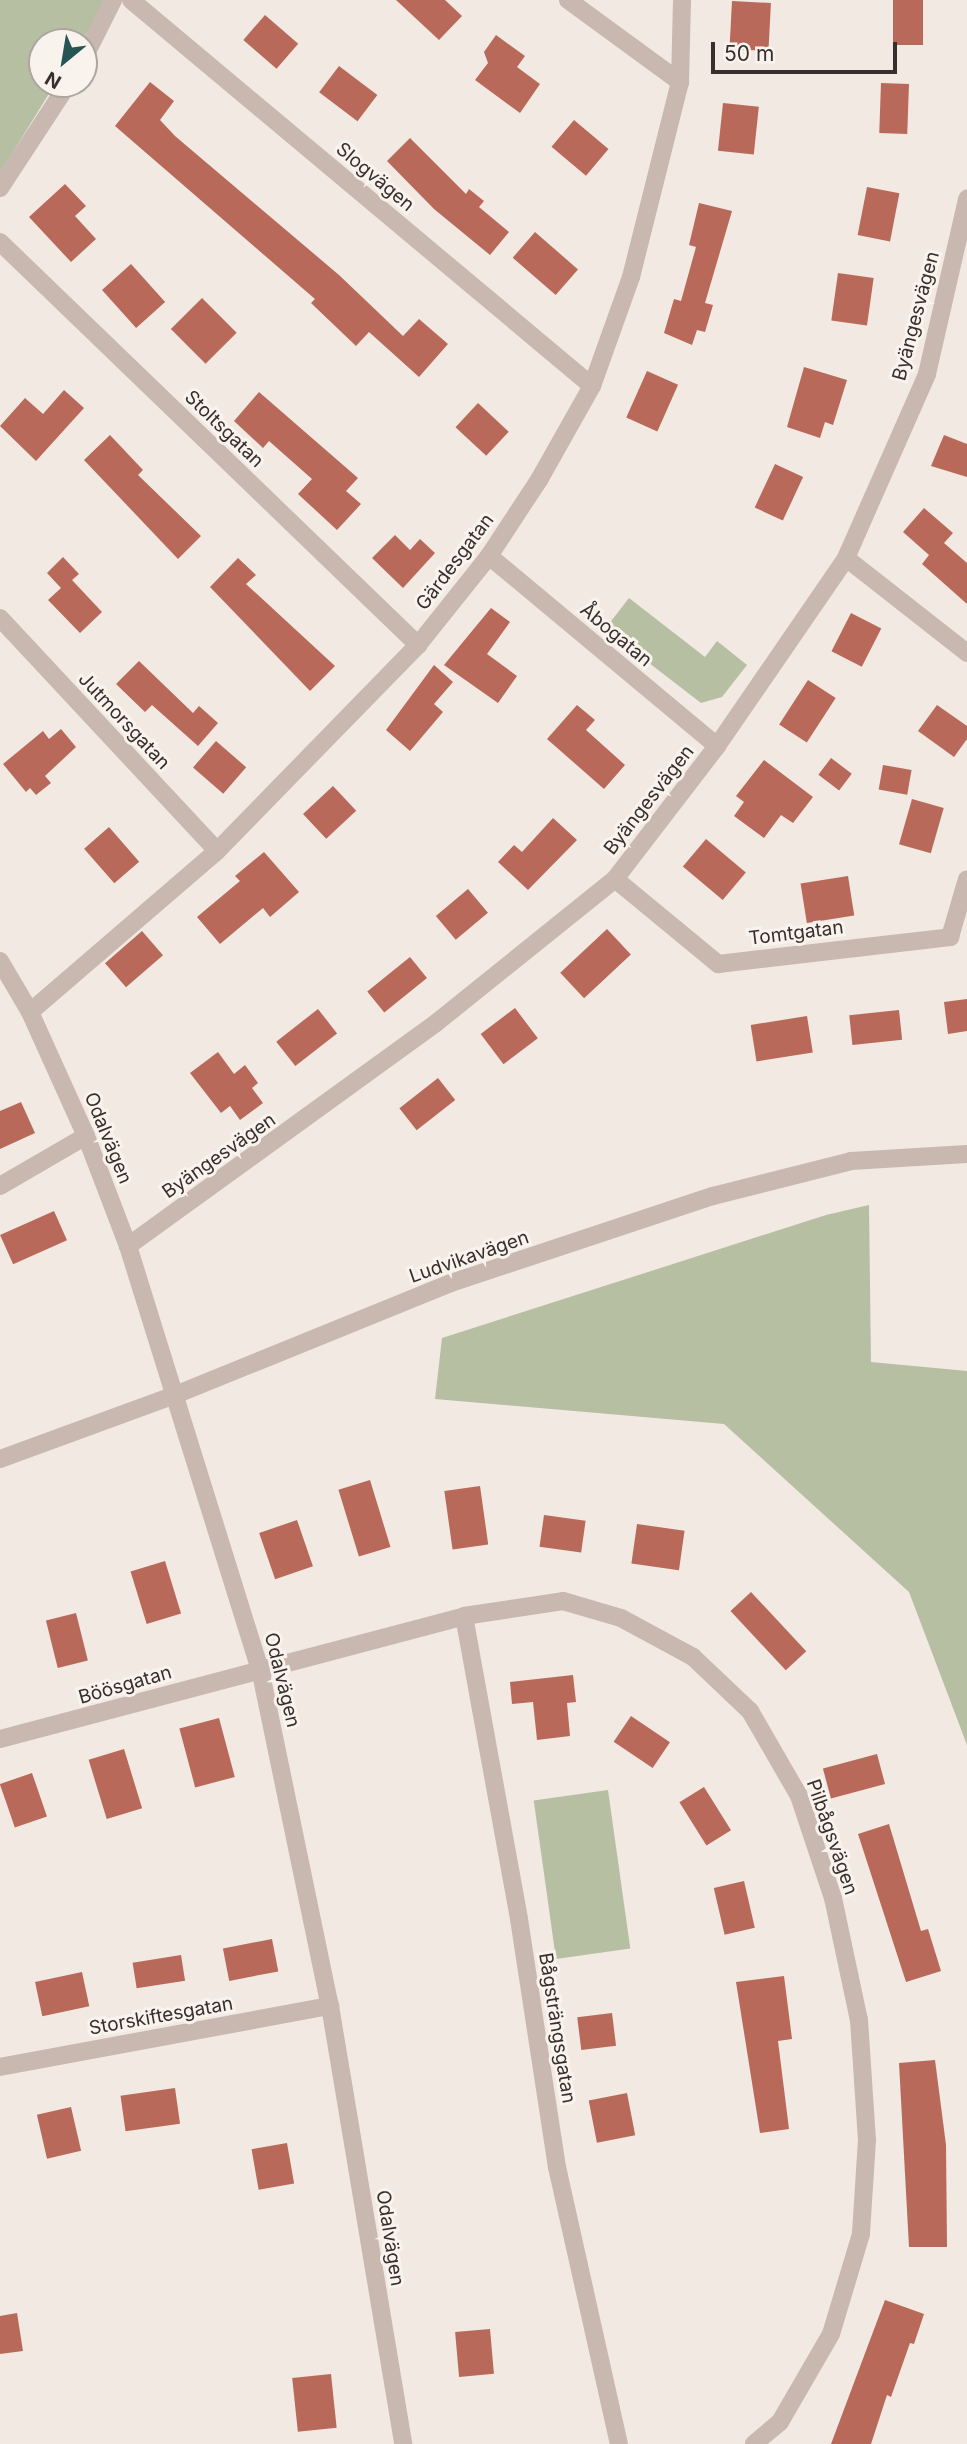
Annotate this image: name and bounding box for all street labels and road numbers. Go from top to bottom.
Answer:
street label: Slogvägen [331,138,419,216]
street label: Byängesvägen [888,249,944,383]
street label: Stoltsgatan [180,386,268,472]
street label: Gärdesgatan [411,509,499,615]
street label: Åbogatan [575,598,657,672]
street label: Jutmorsgatan [73,668,175,774]
street label: Byängesvägen [599,741,699,859]
street label: Tomtgatan [747,916,845,950]
street label: Odalvägen [79,1089,137,1187]
street label: Byängesvägen [158,1109,280,1203]
street label: Ludvikavägen [406,1226,532,1288]
street label: Odalvägen [259,1630,305,1730]
street label: Böösgatan [76,1661,174,1709]
street label: Pilbågsvägen [802,1776,862,1898]
street label: Bågsträngsgatan [534,1951,580,2105]
street label: Storskiftesgatan [87,1992,235,2040]
street label: Odalvägen [371,2188,409,2288]

